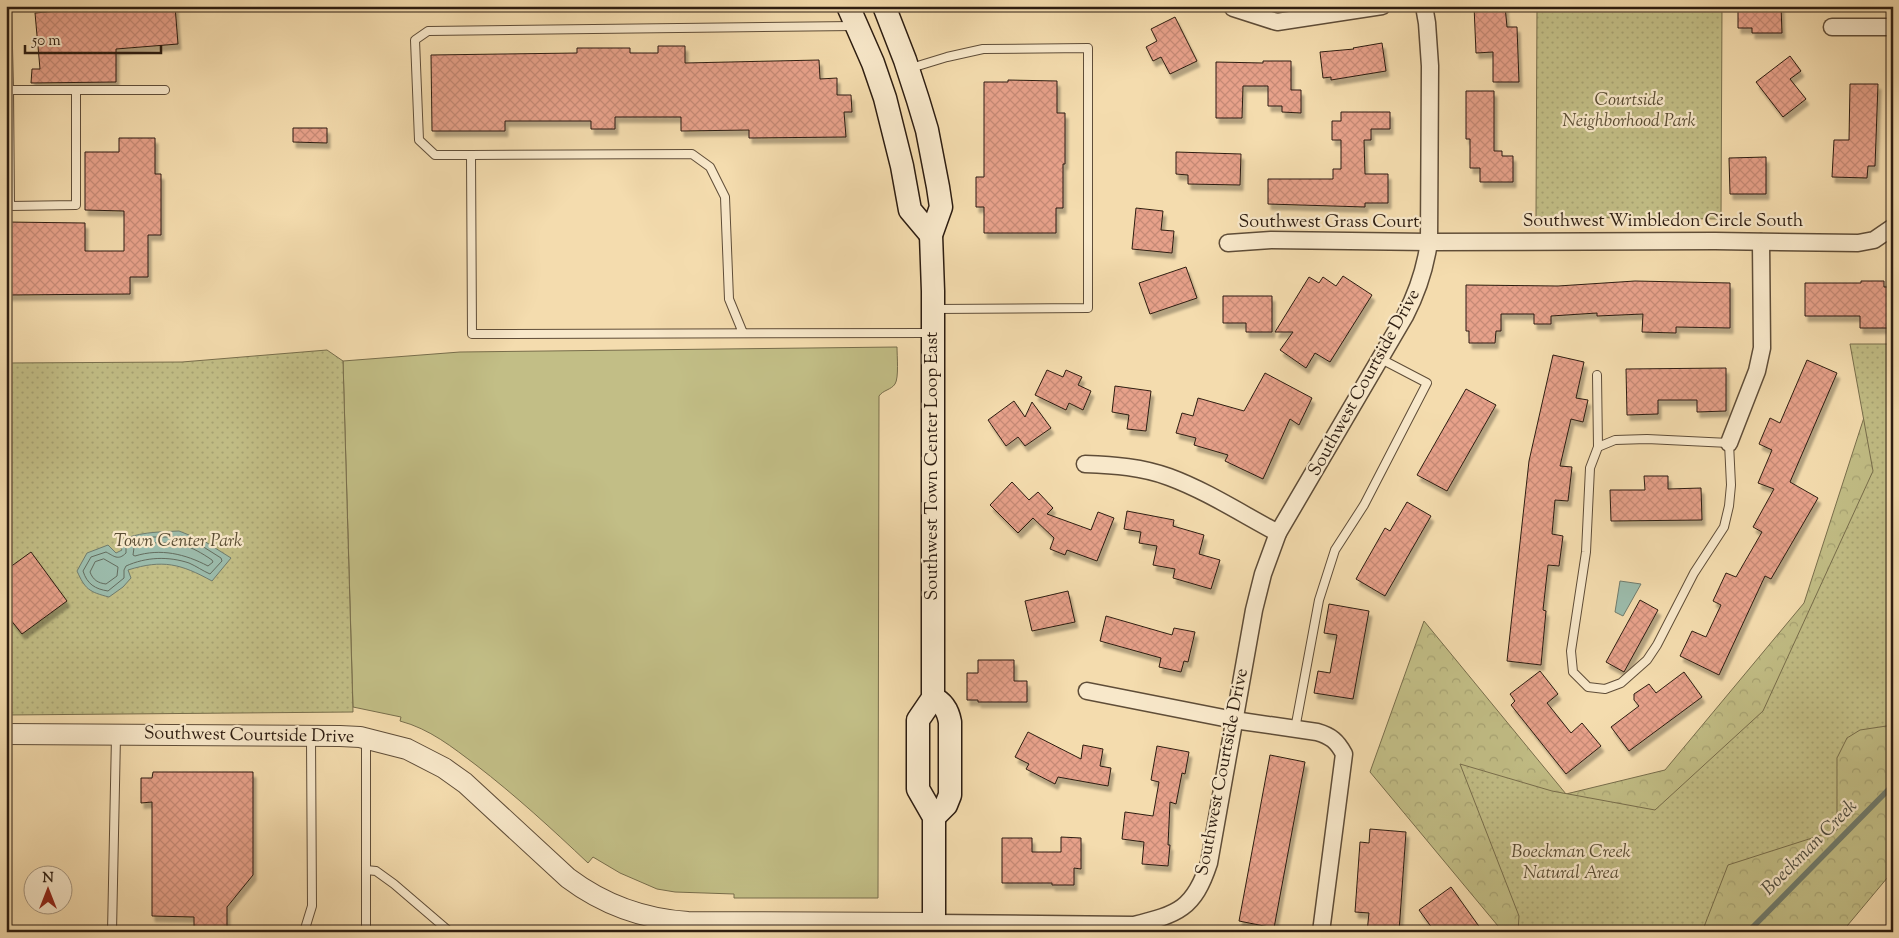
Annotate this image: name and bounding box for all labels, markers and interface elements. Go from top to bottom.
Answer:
scale bar [25,22,161,54]
text: 50 m [31,31,61,52]
park label: Courtside Neighborhood Park [1562,88,1696,135]
street label: Southwest Wimbledon Circle South [1523,209,1804,235]
street label: Southwest Grass Court [1239,210,1419,236]
street label: Southwest Courtside Drive [1303,285,1427,481]
street label: Southwest Town Center Loop East [920,332,946,600]
park label: Town Center Park [114,529,242,555]
street label: Southwest Courtside Drive [1190,666,1256,878]
street label: Southwest Courtside Drive [143,721,355,751]
water label: Boeckman Creek [1756,794,1864,902]
park label: Boeckman Creek Natural Area [1511,840,1631,887]
north arrow [22,866,72,916]
text: N [42,869,54,889]

